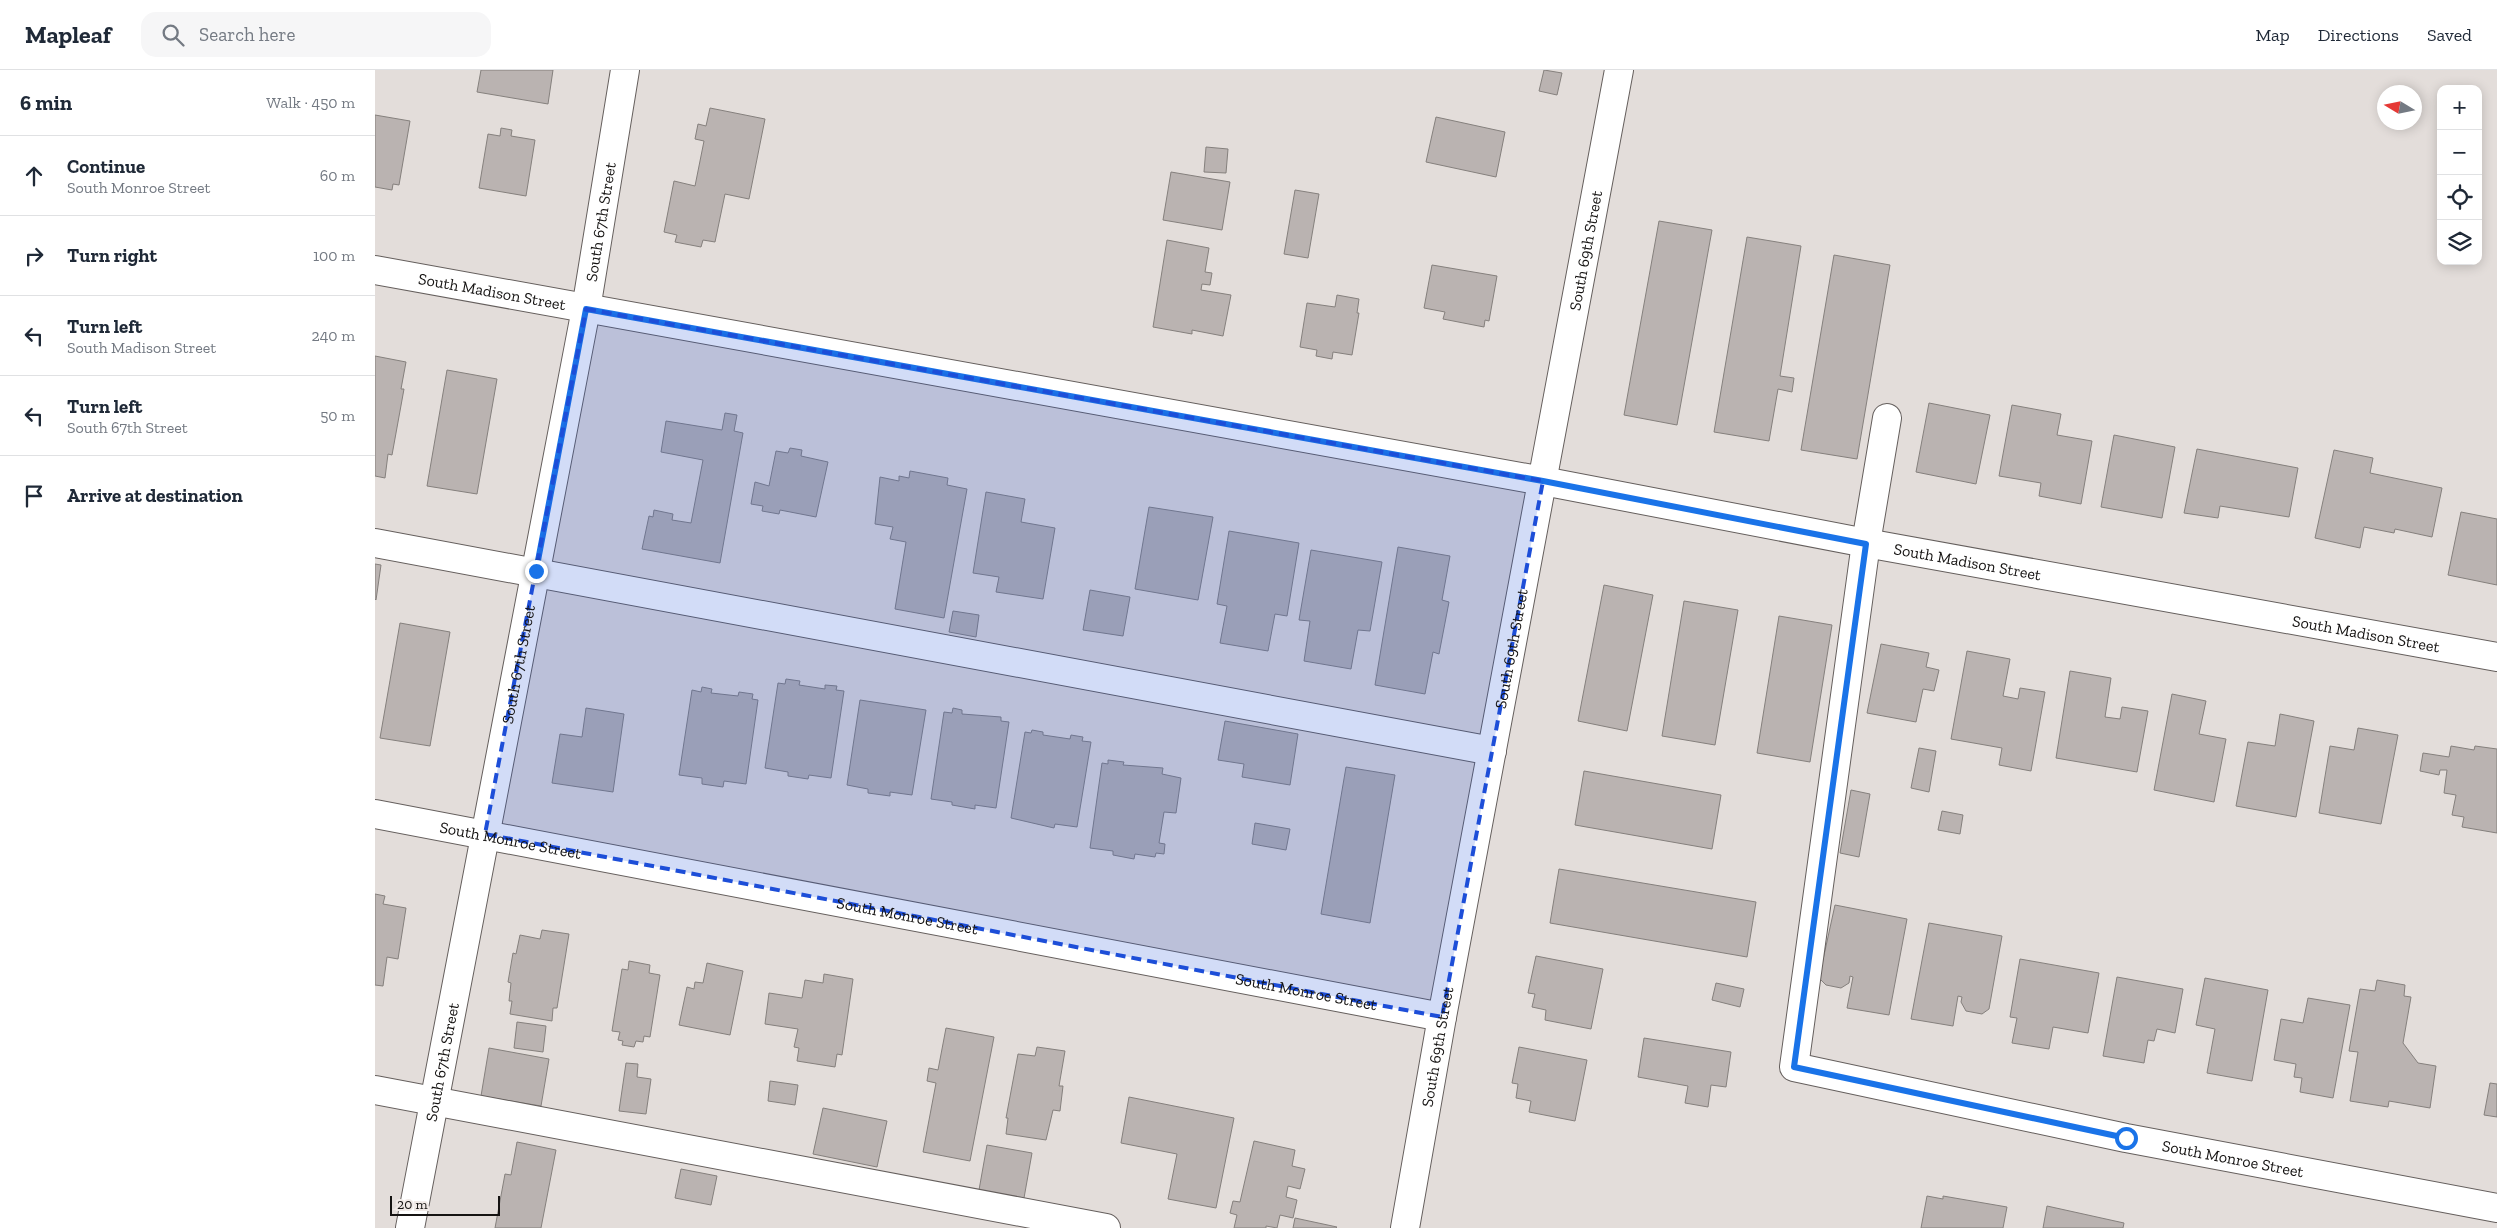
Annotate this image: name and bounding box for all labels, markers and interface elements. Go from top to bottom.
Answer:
search box [141,12,491,57]
text: Mapleaf [25,20,111,49]
icon: search [159,21,187,49]
text: Search here [199,23,295,46]
text: Map [2255,24,2290,46]
text: Directions [2318,24,2399,46]
text: Saved [2427,24,2472,46]
north arrow [2377,85,2422,130]
map controls [2437,85,2482,265]
button: + [2437,85,2482,130]
text: 6 min [20,90,72,115]
text: Walk · 450 m [266,93,355,112]
button: − [2437,130,2482,175]
text: Continue [67,155,145,178]
street label: South 67th Street [582,161,620,283]
icon: ahead [20,162,48,190]
text: 60 m [320,166,355,185]
button: locate [2437,175,2482,220]
text: South Monroe Street [67,178,210,197]
street label: South 69th Street [1565,189,1606,312]
button: layers [2437,220,2482,265]
icon: right [20,242,48,270]
text: Turn right [67,244,157,267]
text: 100 m [313,246,355,265]
street label: South Madison Street [417,269,567,314]
text: Turn left [67,315,142,338]
icon: left [20,322,48,350]
text: 240 m [311,326,355,345]
text: South Madison Street [67,338,216,357]
text: Turn left [67,395,142,418]
icon: left [20,402,48,430]
text: 50 m [320,406,355,425]
text: South 67th Street [67,418,188,437]
icon: arrive [20,482,48,510]
text: Arrive at destination [67,484,243,507]
street label: South Madison Street [1892,539,2043,584]
route end [525,560,548,583]
street label: South 69th Street [1491,587,1532,710]
street label: South 67th Street [498,603,539,725]
street label: South Madison Street [2291,611,2441,656]
street label: South Monroe Street [438,818,583,863]
street label: South Monroe Street [835,893,980,939]
street label: South Monroe Street [1234,969,1379,1014]
street label: South 69th Street [1417,985,1457,1108]
street label: South 67th Street [422,1001,463,1123]
route start [2115,1127,2138,1150]
street label: South Monroe Street [2161,1136,2305,1181]
scale bar [390,1193,500,1216]
text: 20 m [397,1196,428,1213]

